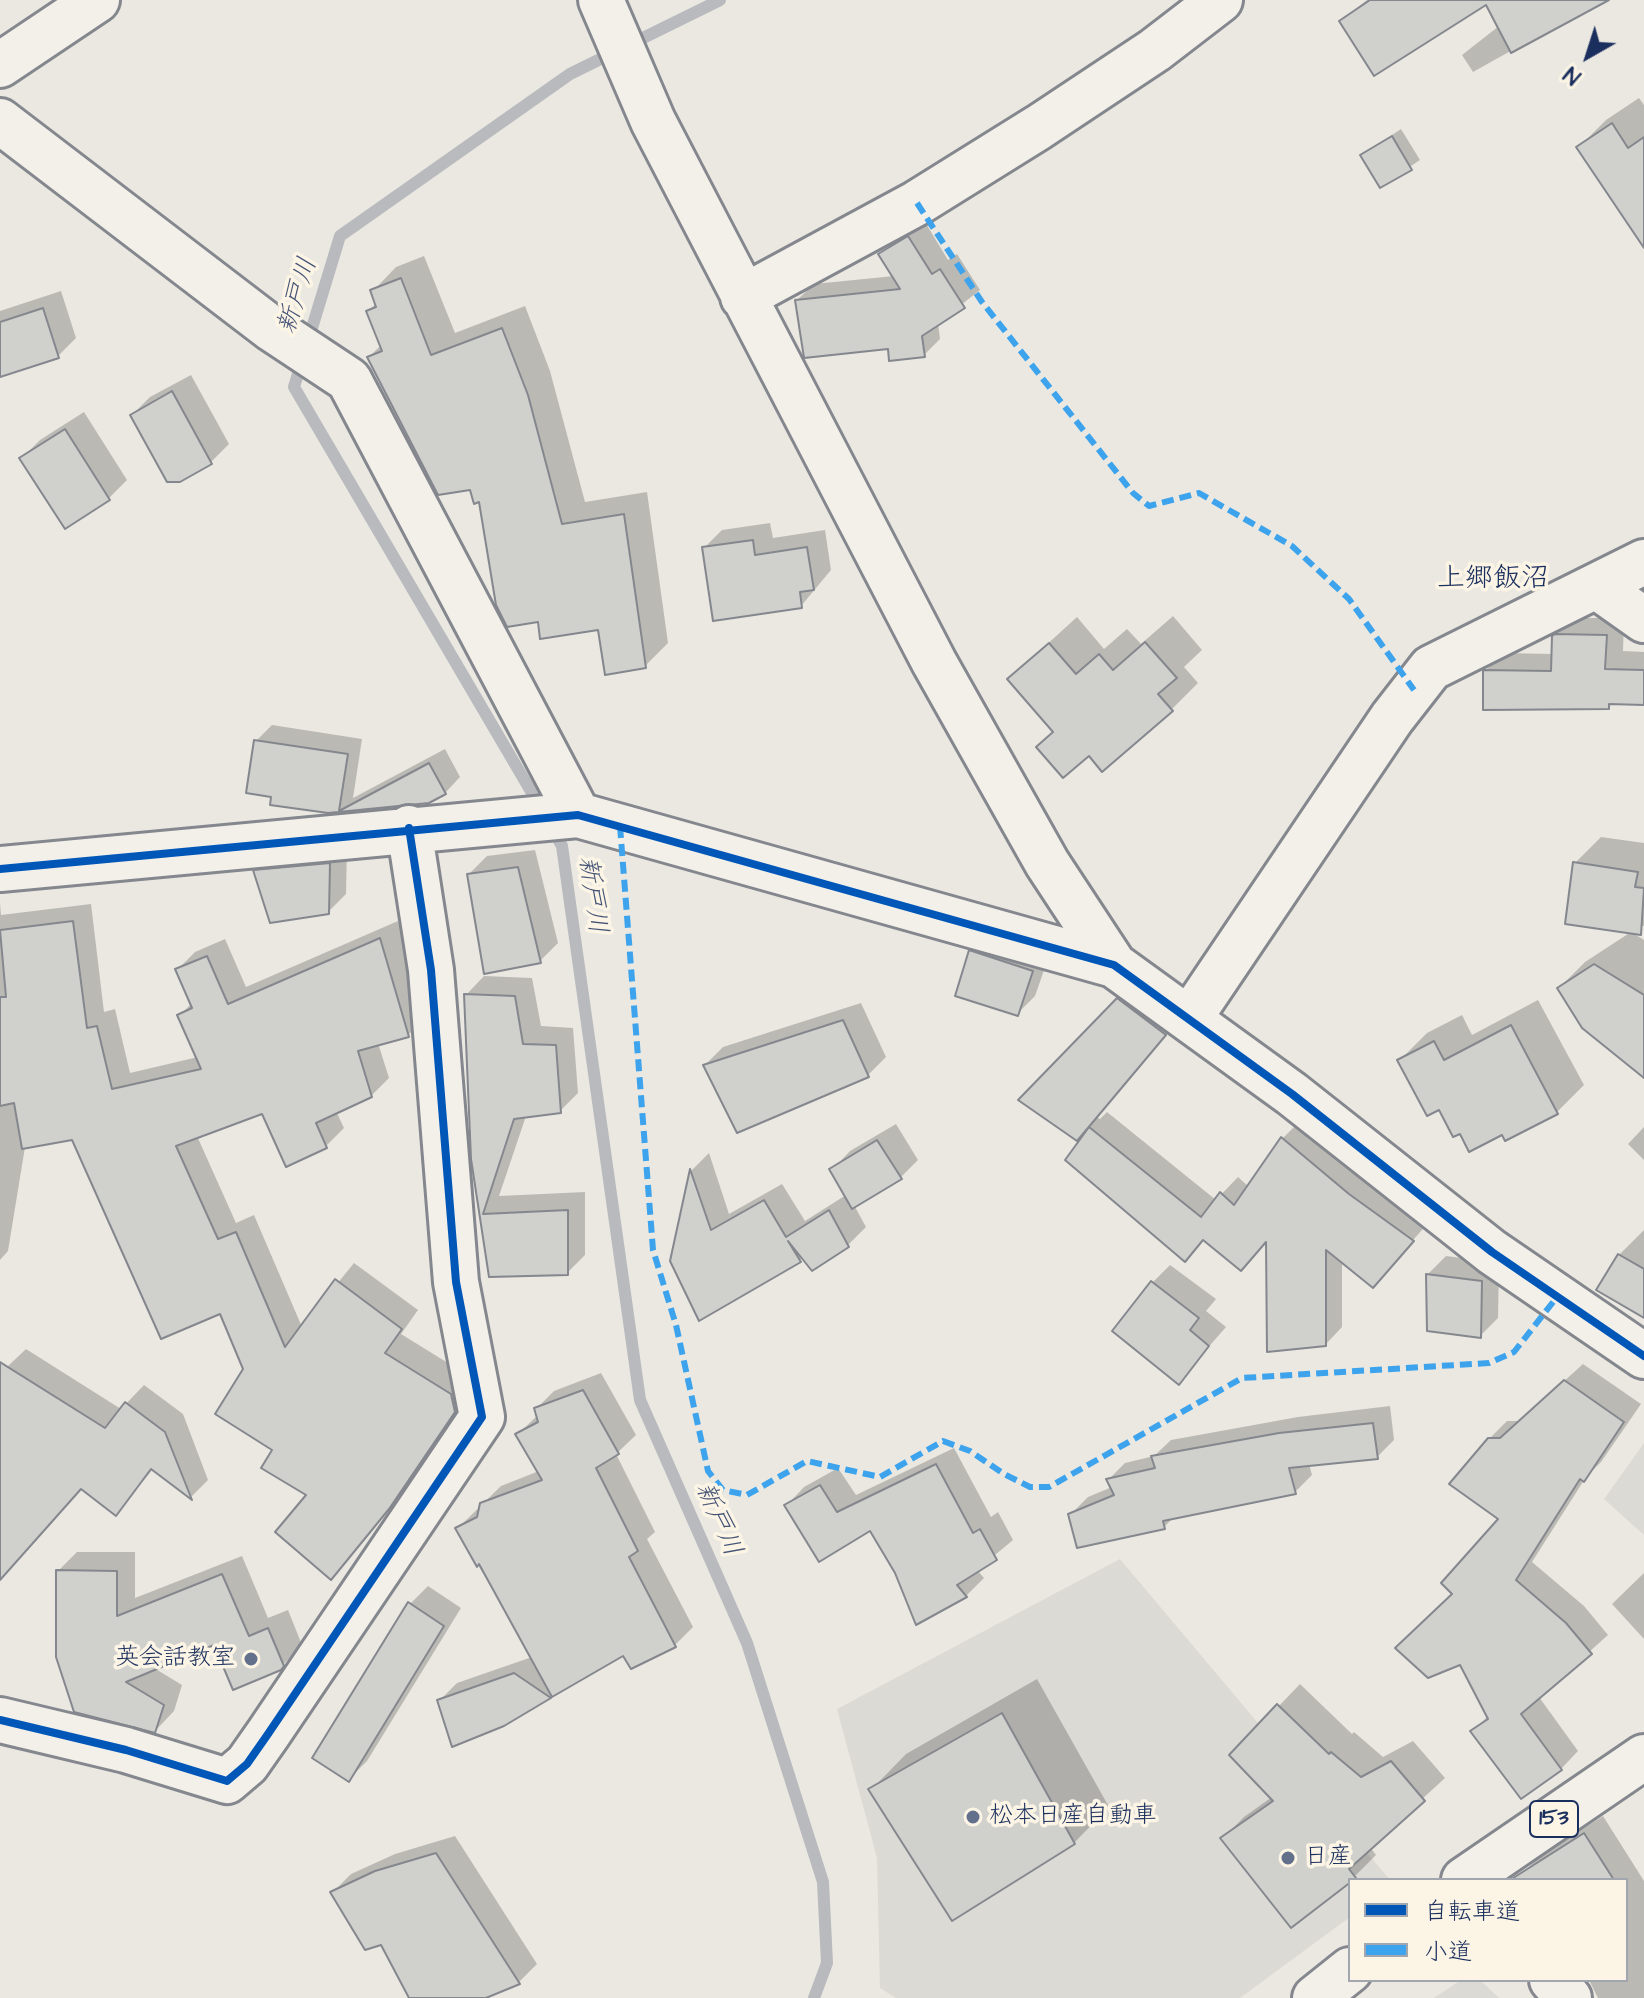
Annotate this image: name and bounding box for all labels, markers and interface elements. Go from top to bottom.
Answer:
north arrow [1548,16,1628,96]
text: N [1557,59,1588,91]
water label: 新戸川 [273,254,325,338]
district label: 上郷飯沼 [1437,563,1549,597]
water label: 新戸川 [570,854,612,936]
water label: 新戸川 [687,1478,747,1562]
place label: 英会話教室 [115,1645,235,1673]
marker: 英会話教室 [242,1650,260,1668]
road number: 153 [1530,1801,1578,1837]
place label: 松本日産自動車 [989,1803,1157,1831]
marker: 松本日産自動車 [964,1808,982,1826]
place label: 日産 [1304,1844,1352,1872]
marker: 日産 [1279,1849,1297,1867]
legend [1348,1878,1628,1982]
text: 自転車道 [1424,1895,1520,1929]
text: 小道 [1424,1935,1472,1969]

